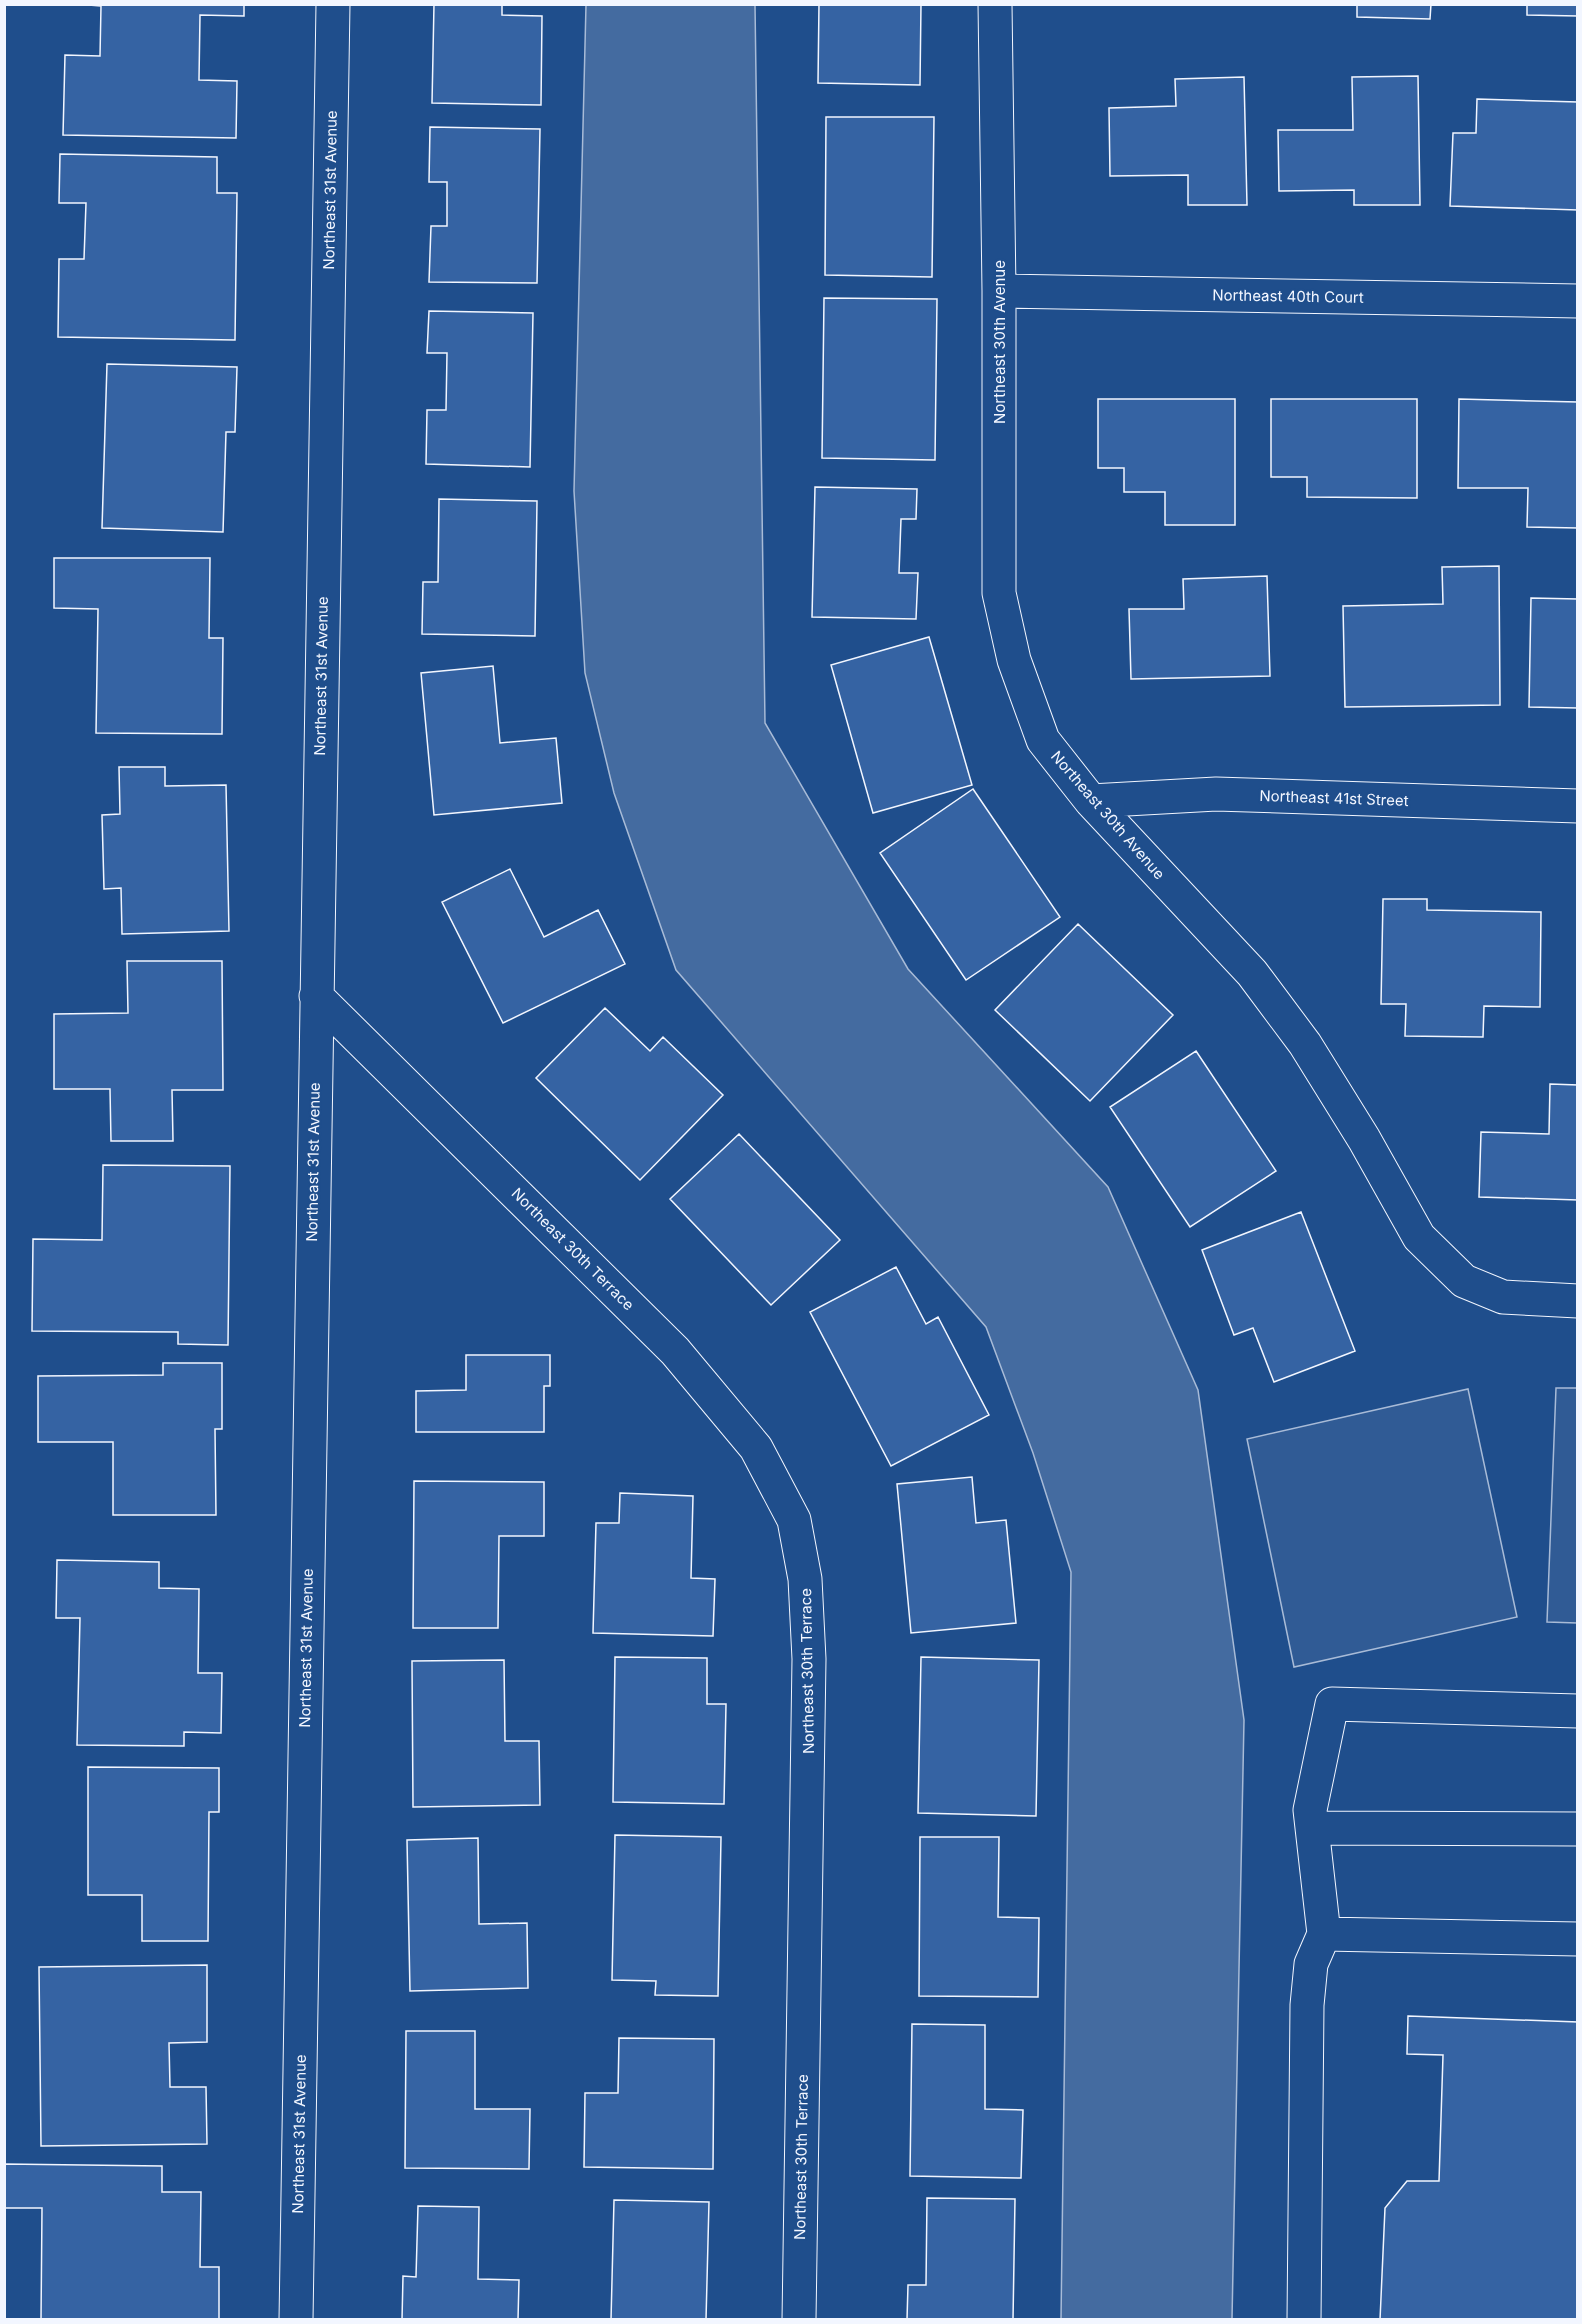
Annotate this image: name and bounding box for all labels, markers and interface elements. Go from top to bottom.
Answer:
street label: Northeast 31st Avenue [319,110,341,270]
street label: Northeast 30th Avenue [990,260,1009,424]
street label: Northeast 40th Court [1212,285,1364,307]
street label: Northeast 31st Avenue [310,596,332,756]
street label: Northeast 30th Avenue [1047,747,1169,883]
street label: Northeast 41st Street [1259,786,1409,810]
street label: Northeast 31st Avenue [302,1082,324,1242]
street label: Northeast 30th Terrace [508,1184,638,1314]
street label: Northeast 31st Avenue [295,1568,317,1728]
street label: Northeast 30th Terrace [796,1588,818,1754]
street label: Northeast 31st Avenue [288,2054,310,2214]
street label: Northeast 30th Terrace [790,2074,812,2240]

